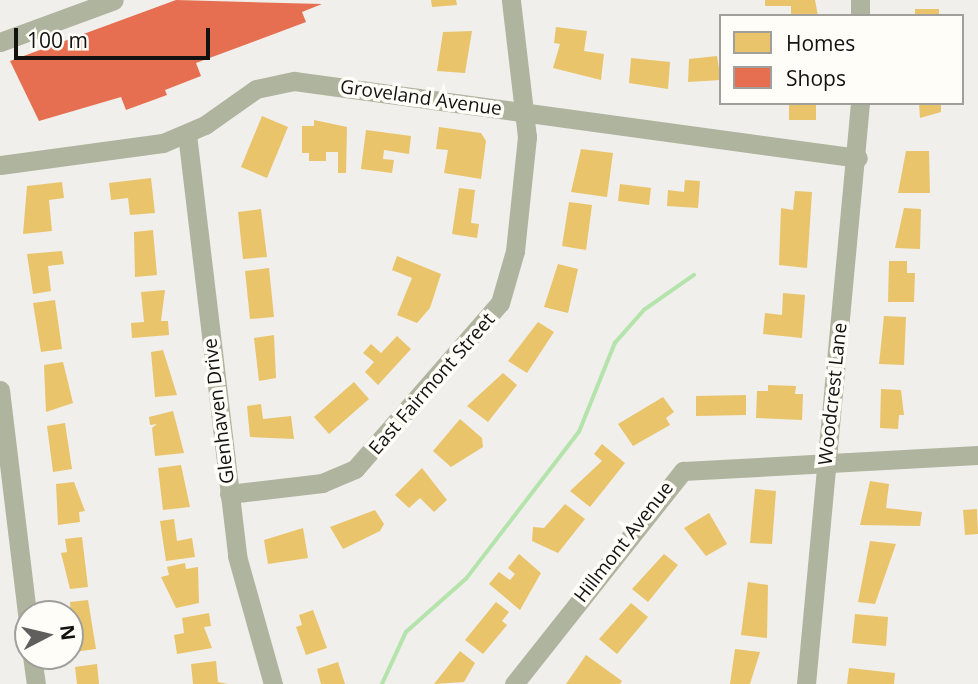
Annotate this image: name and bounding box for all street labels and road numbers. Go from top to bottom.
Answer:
street label: Groveland Avenue [339,75,503,121]
street label: East Fairmont Street [364,309,500,459]
street label: Woodcrest Lane [814,322,852,466]
street label: Glenhaven Drive [199,337,239,485]
street label: Hillmont Avenue [570,477,678,607]

